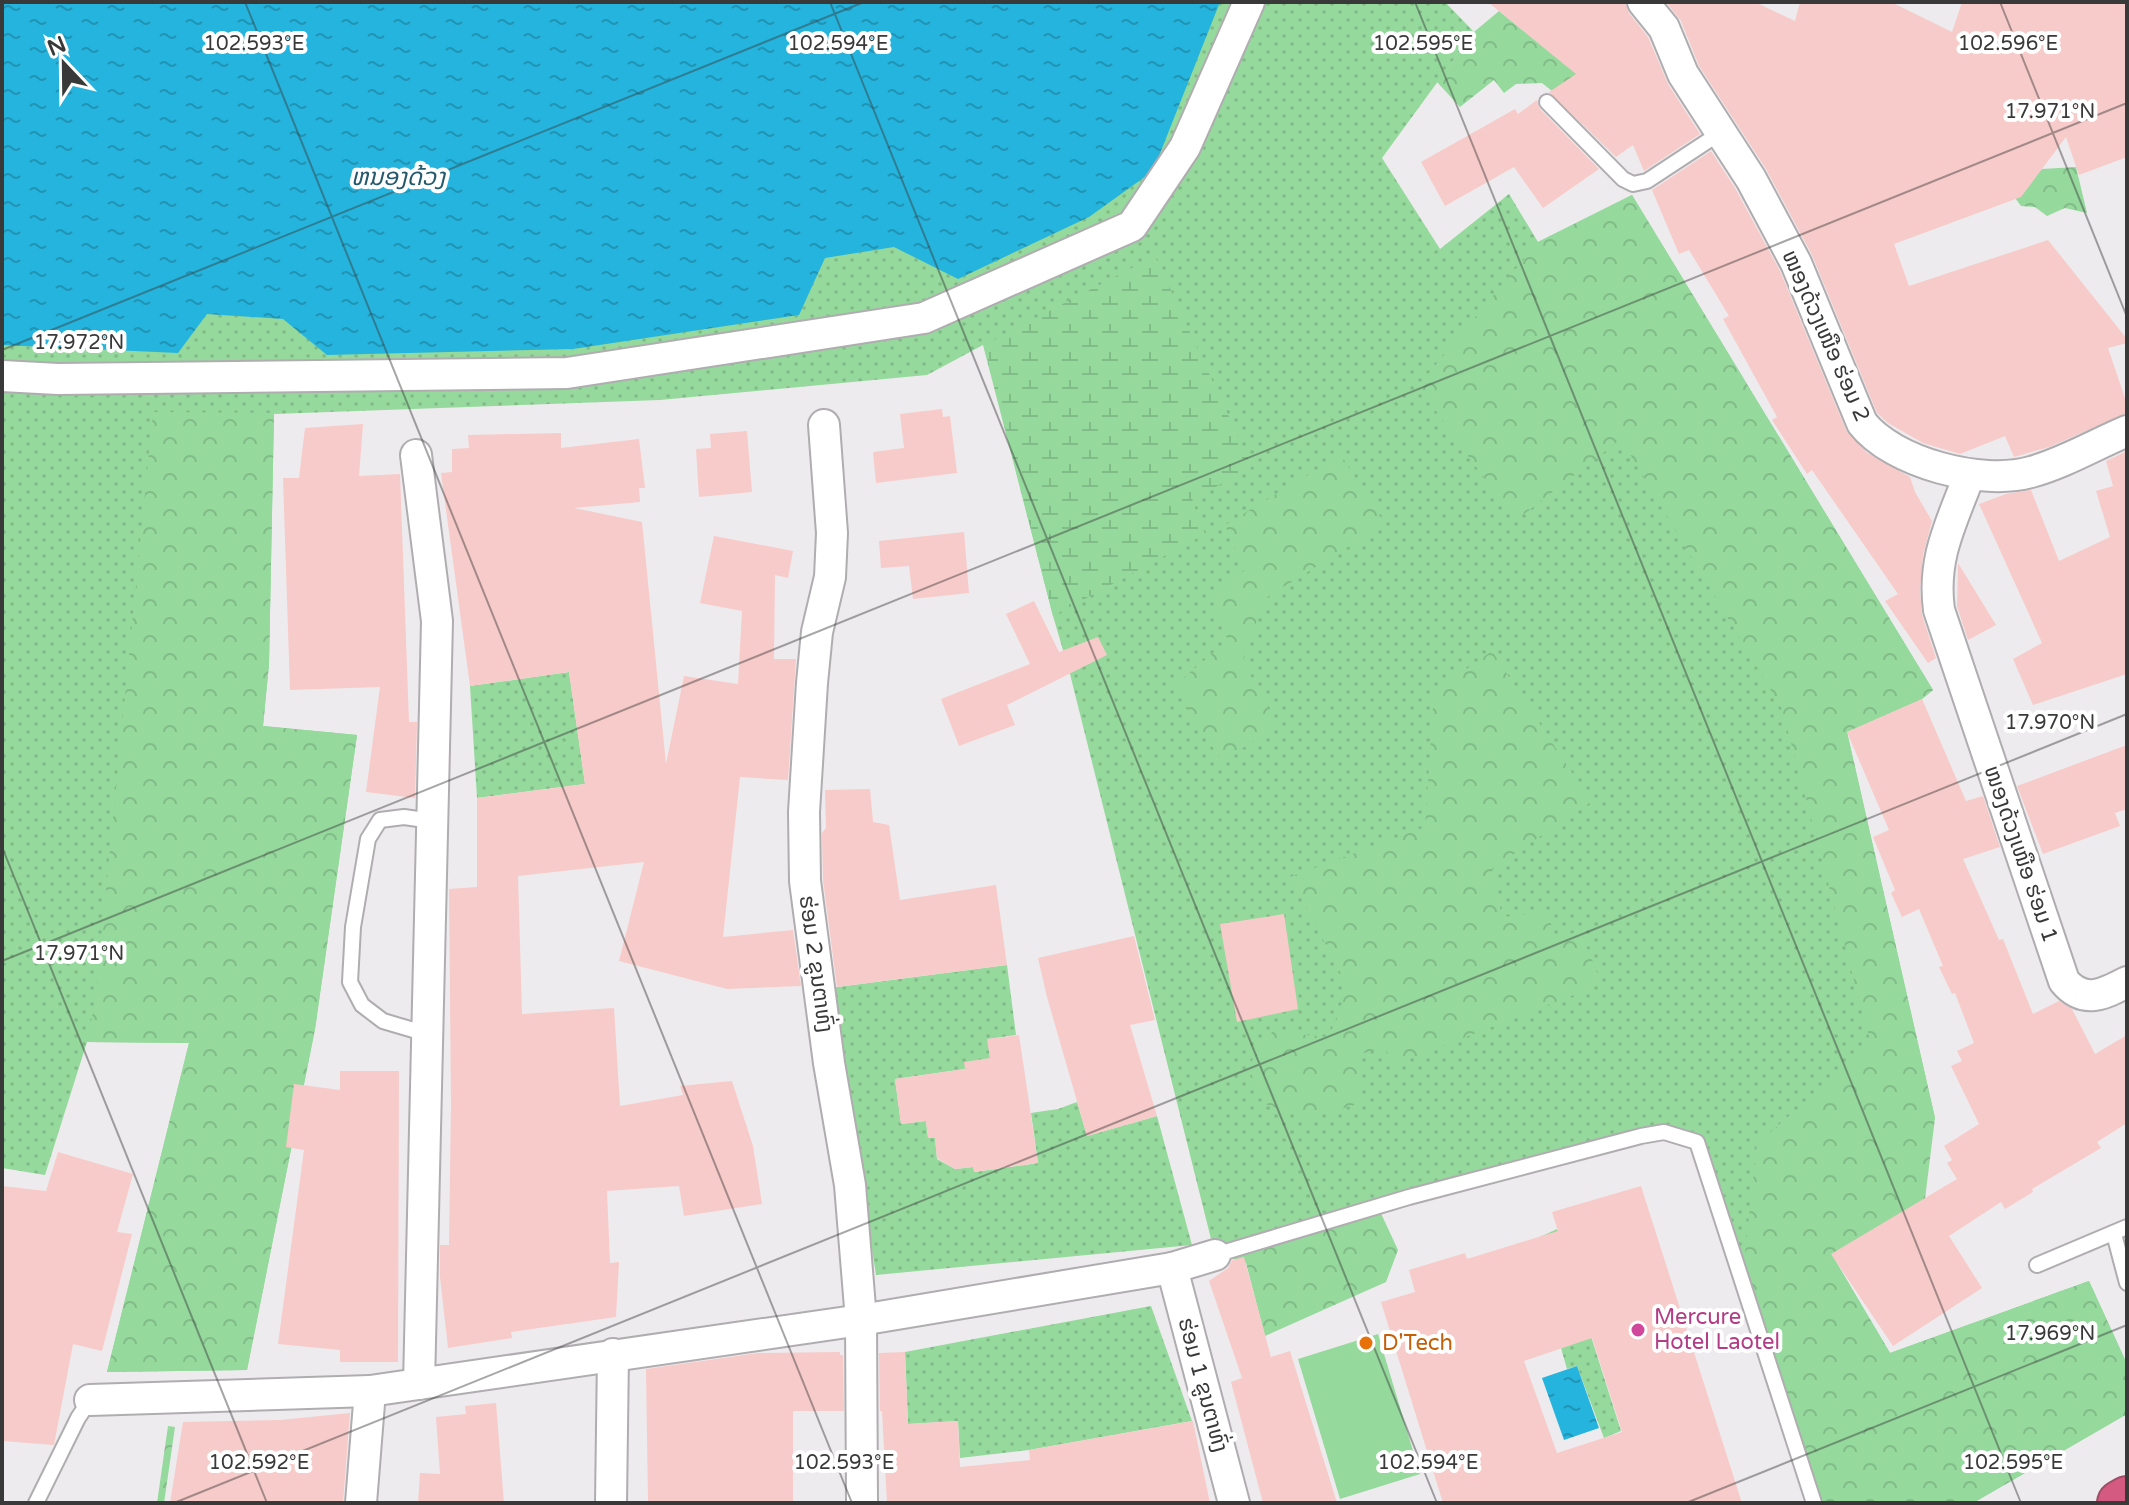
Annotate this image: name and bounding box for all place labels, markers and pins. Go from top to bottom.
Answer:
place label: Mercure Hotel Laotel [1654,1304,1780,1355]
marker: Mercure Hotel Laotel [1629,1321,1647,1339]
place label: D'Tech [1382,1330,1453,1356]
marker: D'Tech [1357,1334,1375,1352]

